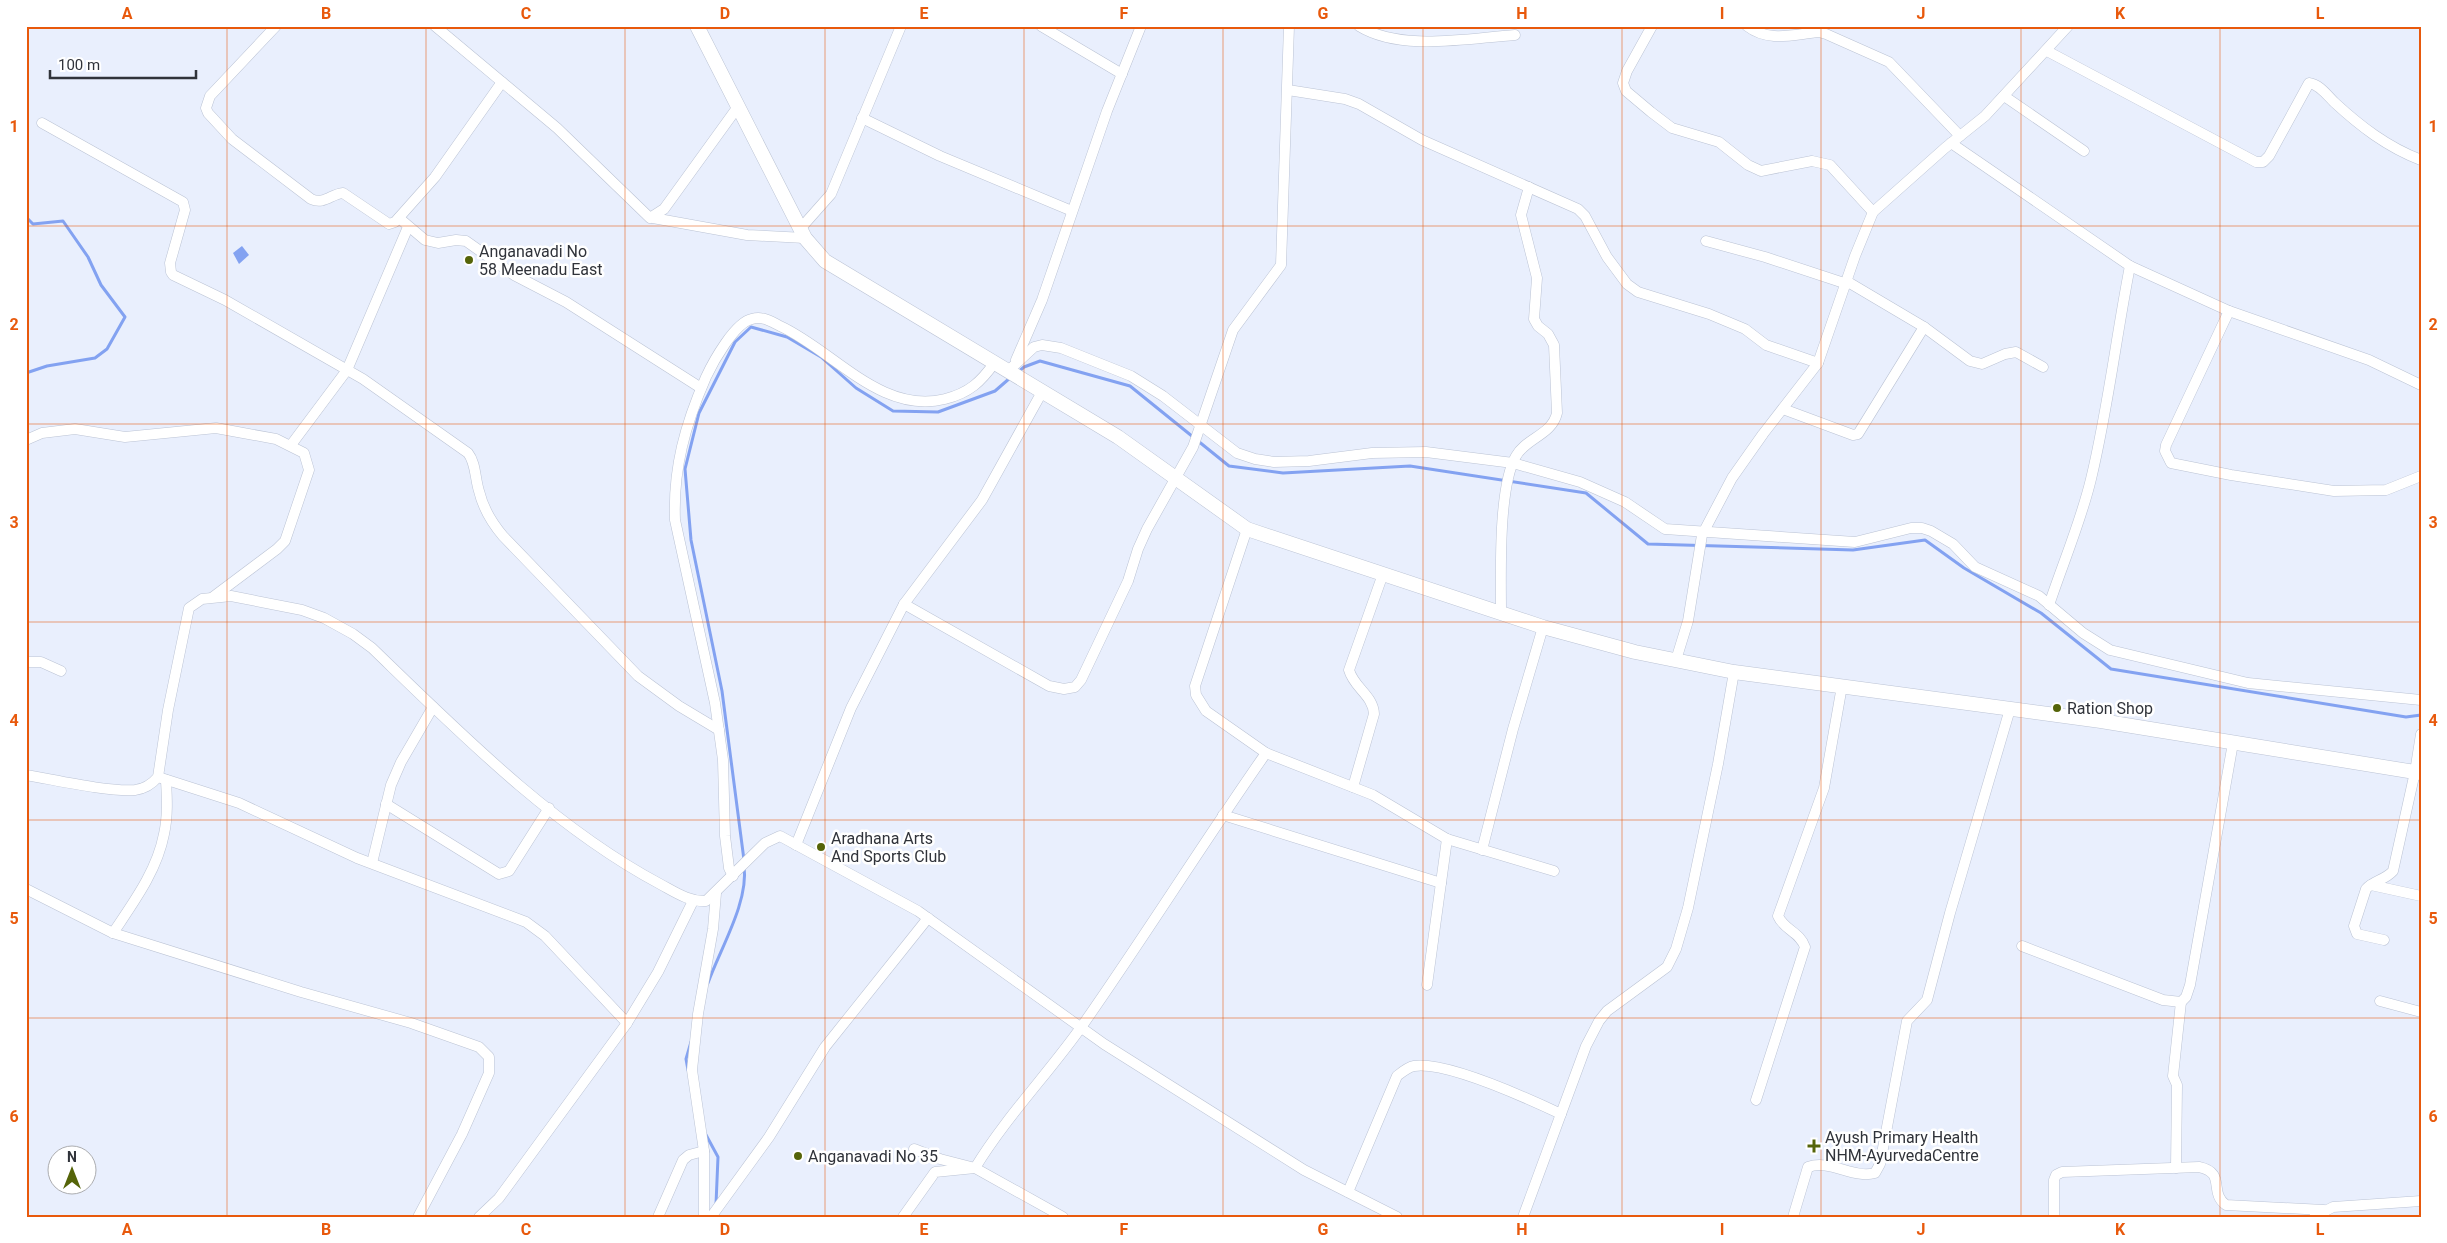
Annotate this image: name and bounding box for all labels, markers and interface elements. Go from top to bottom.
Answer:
text: A [122,4,133,23]
text: B [321,4,331,23]
text: C [521,4,531,23]
text: D [720,4,730,23]
text: E [920,4,929,23]
text: F [1120,4,1129,23]
text: G [1318,4,1329,23]
text: H [1516,4,1528,23]
text: I [1720,4,1724,23]
text: J [1917,4,1925,23]
text: K [2115,4,2126,23]
text: L [2316,4,2325,23]
scale bar [50,48,196,80]
text: 100 m [58,56,100,74]
text: 1 [9,117,19,136]
text: 1 [2428,117,2438,136]
place label: Anganavadi No 58 Meenadu East [479,242,603,279]
marker: Anganavadi No 58 Meenadu East [463,254,475,266]
text: 2 [9,315,19,334]
text: 2 [2428,315,2438,334]
text: 3 [9,513,19,532]
text: 3 [2428,513,2438,532]
place label: Ration Shop [2067,699,2153,718]
marker: Ration Shop [2051,702,2063,714]
text: 4 [9,711,19,730]
text: 4 [2428,711,2438,730]
place label: Aradhana Arts And Sports Club [831,829,946,866]
marker: Aradhana Arts And Sports Club [815,841,827,853]
text: 5 [9,909,19,928]
text: 5 [2428,909,2438,928]
text: 6 [9,1107,19,1126]
text: 6 [2428,1107,2438,1126]
place label: Ayush Primary Health NHM-AyurvedaCentre [1825,1128,1979,1165]
marker: Ayush Primary Health NHM-AyurvedaCentre [1807,1139,1821,1153]
north arrow [48,1146,98,1196]
place label: Anganavadi No 35 [808,1147,938,1166]
text: N [67,1149,77,1165]
marker: Anganavadi No 35 [792,1150,804,1162]
text: A [122,1220,133,1239]
text: B [321,1220,331,1239]
text: C [521,1220,531,1239]
text: D [720,1220,730,1239]
text: E [920,1220,929,1239]
text: F [1120,1220,1129,1239]
text: G [1318,1220,1329,1239]
text: H [1516,1220,1528,1239]
text: I [1720,1220,1724,1239]
text: J [1917,1220,1925,1239]
text: K [2115,1220,2126,1239]
text: L [2316,1220,2325,1239]

